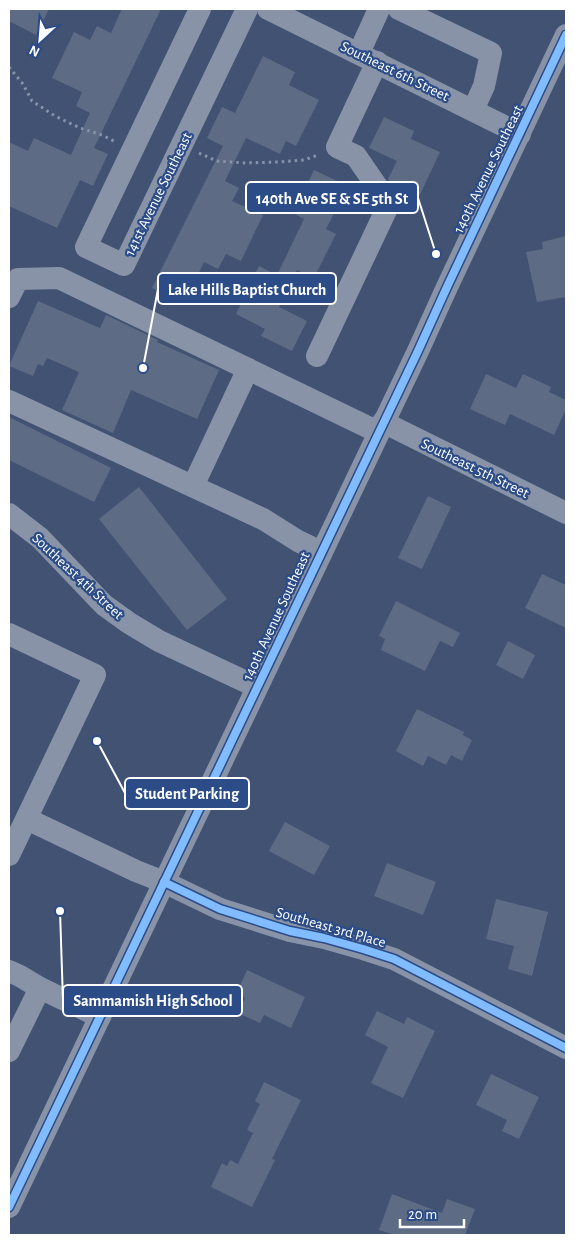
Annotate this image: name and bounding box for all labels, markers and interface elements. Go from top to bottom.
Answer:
north arrow [15,15,65,65]
street label: Southeast 6th Street [338,39,451,104]
text: N [27,42,42,59]
street label: 140th Avenue Southeast [451,103,526,235]
street label: 141st Avenue Southeast [122,130,195,258]
callout: 140th Ave SE & SE 5th St [246,182,418,213]
text: 140th Ave SE & SE 5th St [256,191,409,207]
callout: Lake Hills Baptist Church [158,273,336,304]
text: Lake Hills Baptist Church [168,282,326,298]
street label: Southeast 5th Street [419,436,531,501]
street label: Southeast 4th Street [29,530,126,622]
street label: 140th Avenue Southeast [240,549,313,683]
callout: Student Parking [125,778,249,809]
text: Student Parking [135,786,240,802]
street label: Southeast 3rd Place [274,905,388,950]
callout: Sammamish High School [63,985,242,1016]
text: Sammamish High School [73,993,233,1009]
scale bar [400,1196,464,1228]
text: 20 m [408,1207,437,1222]

